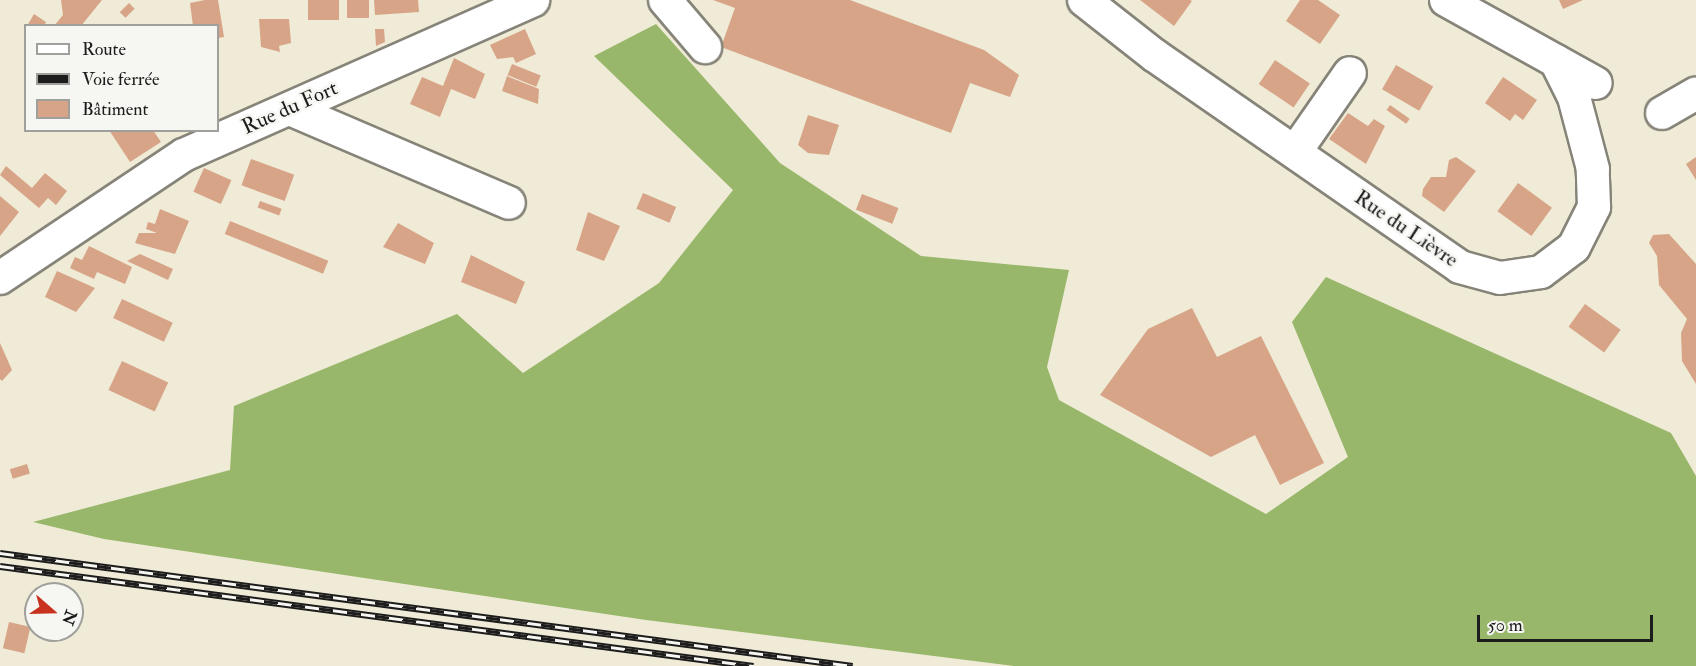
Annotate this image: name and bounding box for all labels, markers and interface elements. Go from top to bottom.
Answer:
legend [24,24,219,132]
text: Route [82,38,126,61]
text: Voie ferrée [82,68,160,91]
street label: Rue du Fort [238,76,342,140]
text: Bâtiment [82,98,148,121]
street label: Rue du Lièvre [1349,185,1463,273]
north arrow [24,582,84,642]
scale bar [1480,603,1656,641]
text: N [57,607,81,628]
text: 50 m [1488,614,1523,637]

